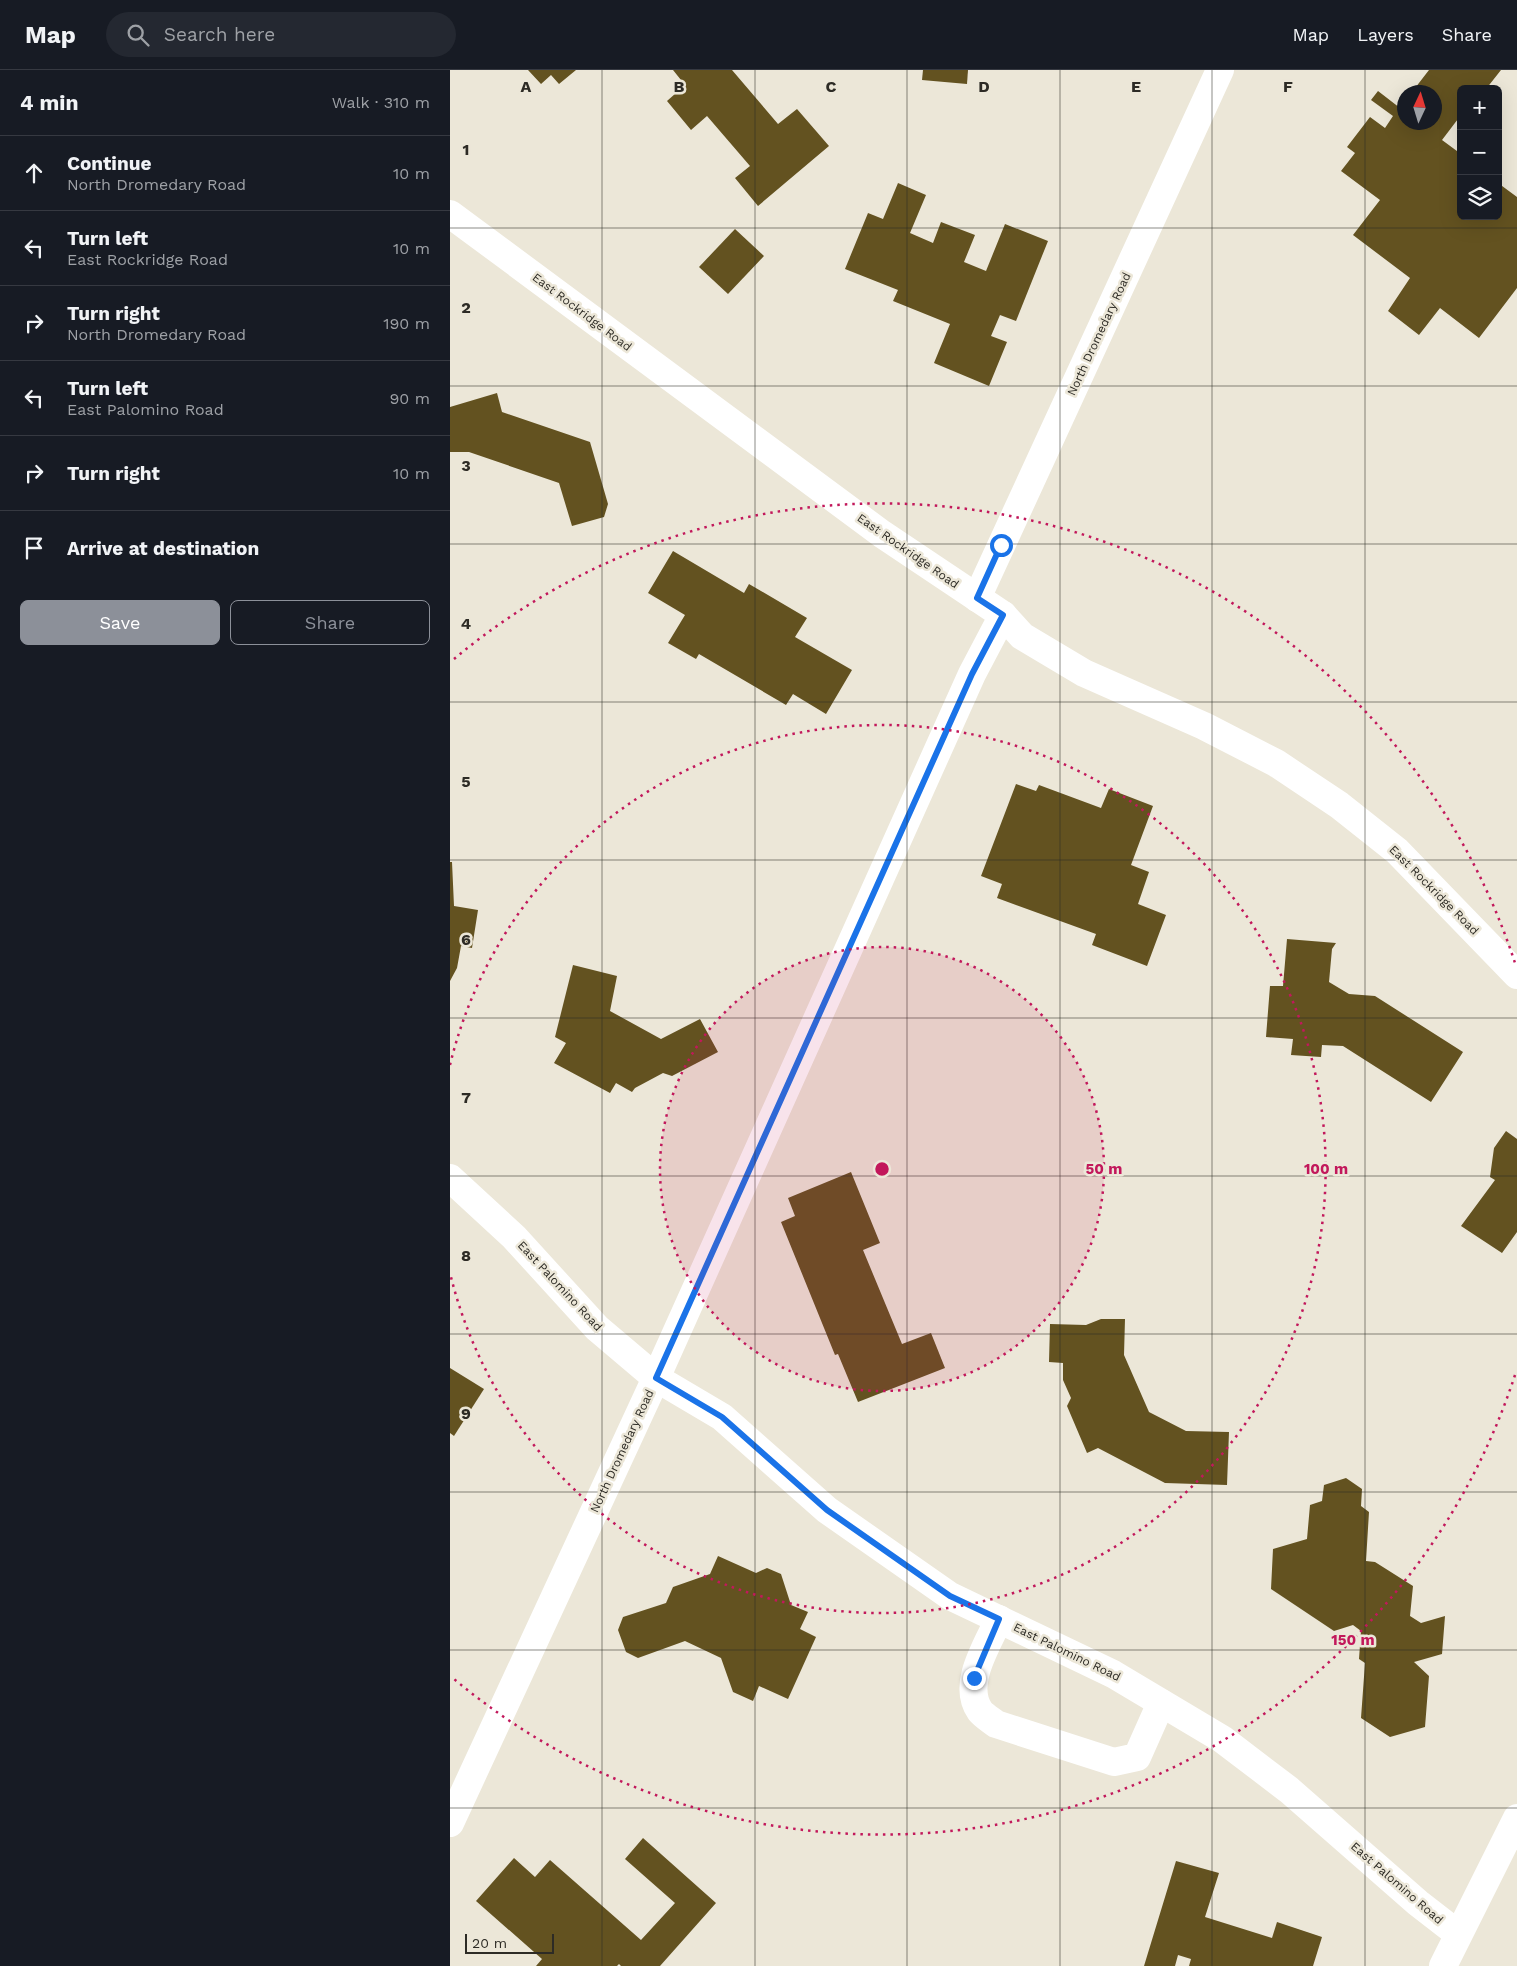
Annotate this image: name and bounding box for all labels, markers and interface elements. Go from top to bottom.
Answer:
search box [106,12,456,57]
text: Map [25,21,76,49]
icon: search [124,21,152,49]
text: Search here [164,23,275,46]
text: Map [1292,24,1329,45]
text: Layers [1357,24,1414,45]
text: Share [1442,24,1492,45]
text: A [521,77,532,96]
text: B [674,77,685,96]
text: C [826,77,837,96]
text: D [978,77,990,96]
text: E [1131,77,1141,96]
text: F [1283,77,1293,96]
north arrow [1397,85,1442,130]
map controls [1457,85,1502,220]
button: + [1457,85,1502,130]
text: 4 min [20,90,78,115]
text: Walk · 310 m [332,93,430,112]
button: − [1457,130,1502,175]
text: 1 [463,140,469,159]
text: Continue [67,152,151,175]
icon: ahead [20,159,48,187]
text: 10 m [393,164,430,183]
text: North Dromedary Road [67,175,246,194]
button: layers [1457,175,1502,220]
text: Turn left [67,227,148,250]
icon: left [20,234,48,262]
text: 10 m [393,239,430,258]
text: East Rockridge Road [67,250,228,269]
street label: East Rockridge Road [530,270,634,354]
street label: North Dromedary Road [1064,270,1134,398]
text: 2 [461,298,471,317]
text: Turn right [67,302,160,325]
icon: right [20,309,48,337]
text: 190 m [383,314,430,333]
text: North Dromedary Road [67,325,246,344]
text: Turn left [67,377,148,400]
icon: left [20,384,48,412]
text: 90 m [389,389,430,408]
text: East Palomino Road [67,400,224,419]
text: 3 [461,456,471,475]
icon: right [20,459,48,487]
text: Turn right [67,462,160,485]
text: 10 m [393,464,430,483]
street label: East Rockridge Road [855,511,961,591]
icon: arrive [20,534,48,562]
route start [990,534,1013,557]
text: Arrive at destination [67,537,259,560]
button: Save [20,600,220,645]
button: Share [230,600,430,645]
text: 4 [461,614,471,633]
text: 5 [461,772,471,791]
street label: East Rockridge Road [1386,842,1482,938]
text: 6 [461,930,471,949]
text: 7 [461,1088,471,1107]
centre of rings [873,1160,891,1178]
text: 50 m [1086,1160,1122,1178]
text: 100 m [1304,1160,1348,1178]
street label: East Palomino Road [515,1238,605,1334]
text: 8 [461,1246,471,1265]
street label: North Dromedary Road [587,1387,657,1515]
text: 9 [461,1404,471,1423]
street label: East Palomino Road [1011,1620,1123,1684]
text: 150 m [1331,1631,1375,1649]
route end [963,1667,986,1690]
street label: East Palomino Road [1348,1839,1446,1927]
scale bar [465,1931,554,1954]
text: 20 m [472,1935,507,1951]

